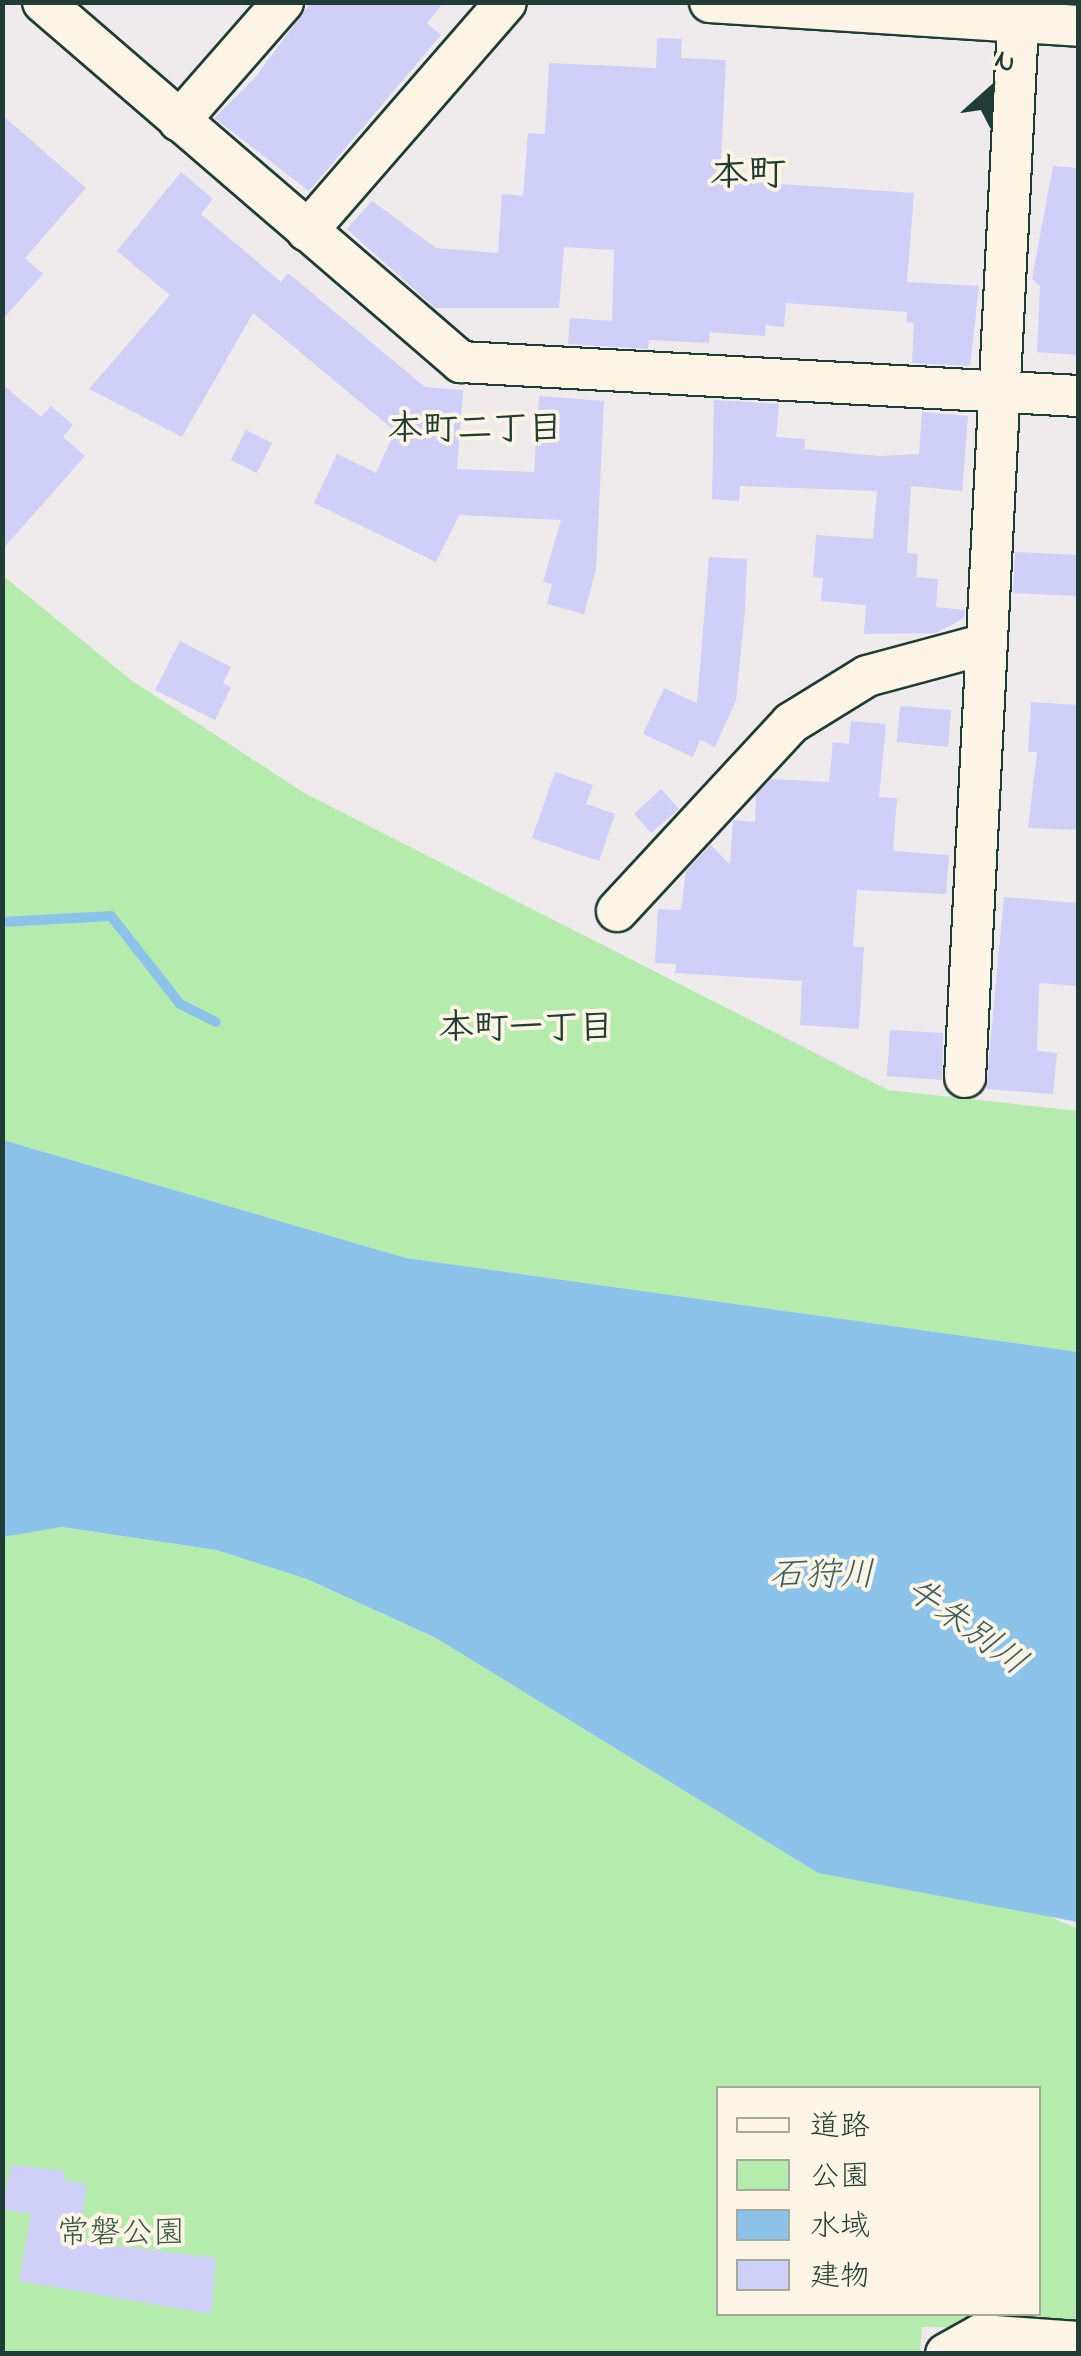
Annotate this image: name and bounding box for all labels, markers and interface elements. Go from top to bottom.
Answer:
north arrow [941,40,1041,140]
text: N [987,40,1023,85]
district label: 本町 [710,154,786,200]
district label: 本町二丁目 [388,410,562,452]
district label: 本町一丁目 [439,1009,613,1051]
water label: 石狩川 [770,1556,874,1598]
water label: 牛朱別川 [896,1570,1034,1686]
legend [716,2086,1041,2316]
text: 道路 [810,2106,870,2150]
text: 公園 [810,2156,870,2200]
text: 水域 [810,2206,870,2250]
park label: 常磐公園 [57,2216,185,2254]
text: 建物 [810,2256,870,2300]

